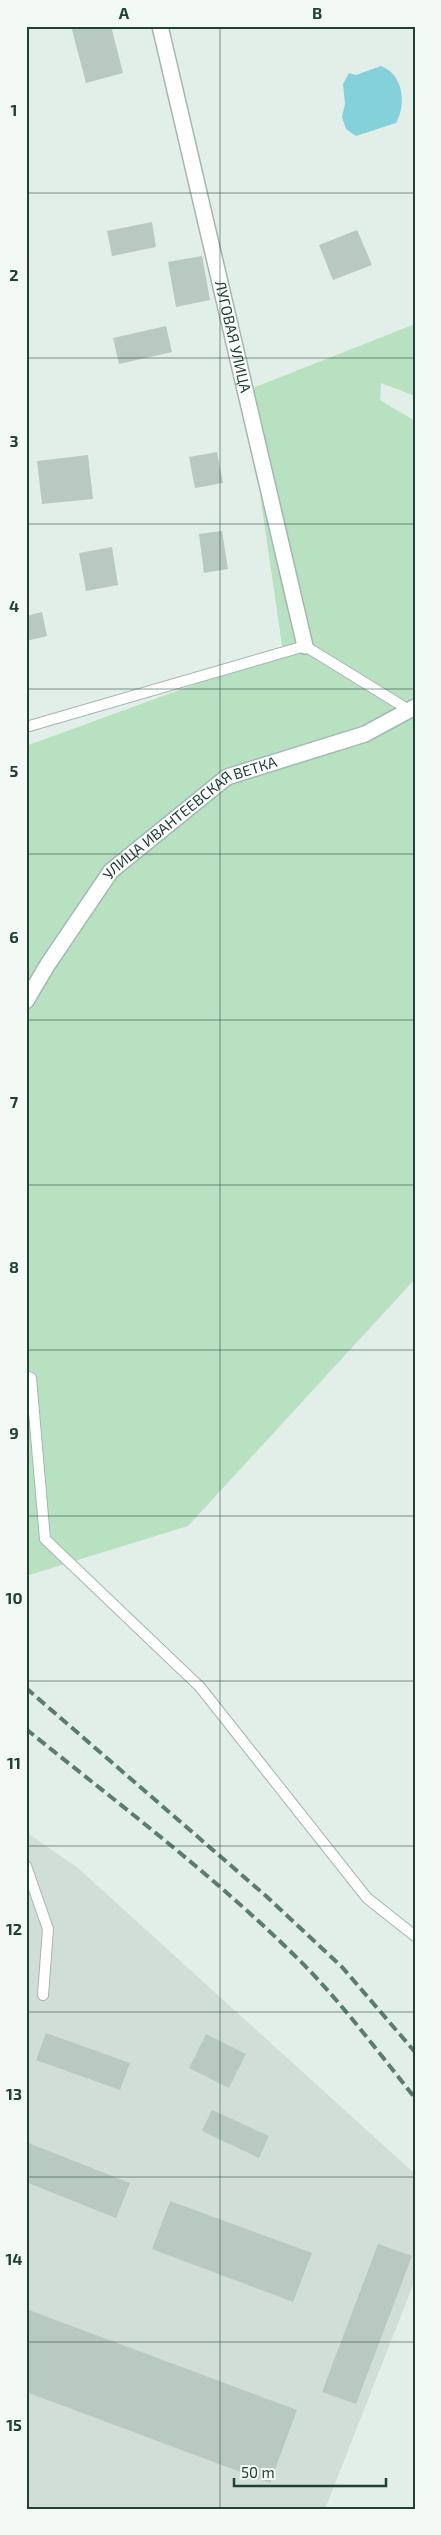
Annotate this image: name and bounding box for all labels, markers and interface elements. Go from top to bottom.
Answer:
text: A [119,3,130,22]
text: B [312,3,322,22]
text: 1 [11,100,17,119]
text: 2 [9,265,19,284]
street label: ЛУГОВАЯ УЛИЦА [212,279,256,395]
text: 3 [9,431,19,450]
text: 4 [9,596,19,615]
street label: УЛИЦА ИВАНТЕЕВСКАЯ ВЕТКА [98,752,280,882]
text: 5 [10,761,19,780]
text: 6 [9,927,19,946]
text: 7 [10,1092,19,1111]
text: 8 [9,1257,19,1276]
text: 9 [9,1423,19,1442]
text: 10 [5,1588,23,1607]
text: 11 [7,1753,21,1772]
text: 12 [6,1919,22,1938]
text: 13 [6,2084,22,2103]
text: 14 [5,2249,23,2268]
text: 15 [6,2415,22,2434]
scale bar [234,2455,386,2487]
text: 50 m [241,2463,275,2481]

